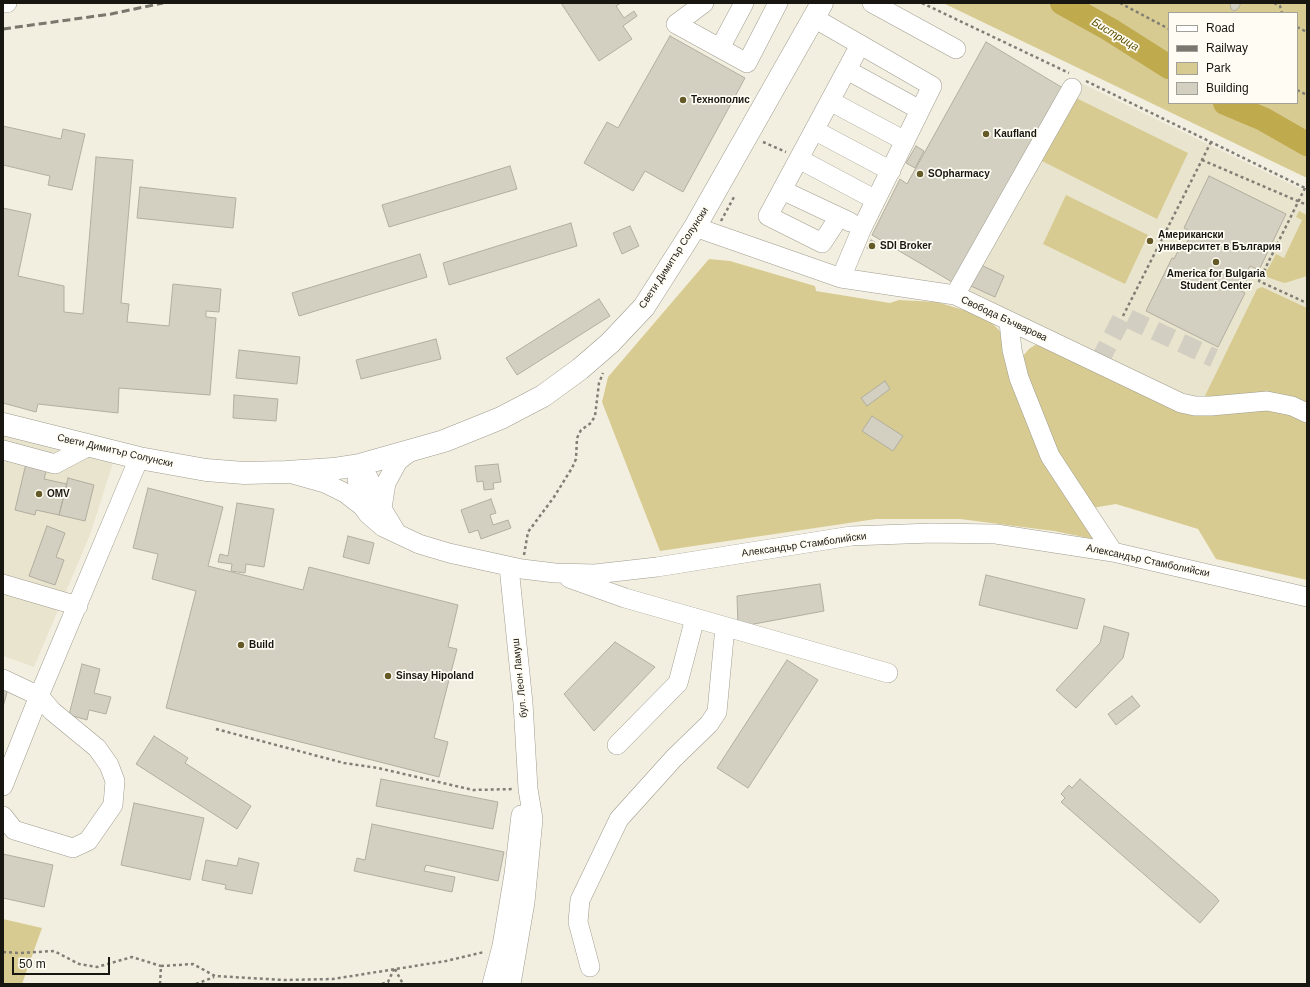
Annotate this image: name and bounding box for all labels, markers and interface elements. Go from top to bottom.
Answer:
legend [1168,12,1298,104]
water label: Бистрица [1089,16,1141,54]
text: Road [1206,21,1235,35]
text: Railway [1206,41,1248,55]
text: Park [1206,61,1231,75]
text: Building [1206,81,1249,95]
place label: Технополис [691,94,750,106]
marker: Технополис [678,95,688,105]
place label: Kaufland [994,128,1037,140]
marker: Kaufland [981,129,991,139]
place label: SOpharmacy [928,168,990,180]
marker: SOpharmacy [915,169,925,179]
street label: Свети Димитър Солунски [637,205,711,311]
place label: Американски университет в България [1158,229,1281,252]
marker: Американски университет в България [1145,236,1155,246]
place label: SDI Broker [880,240,932,252]
marker: SDI Broker [867,241,877,251]
marker: America for Bulgaria Student Center [1211,257,1221,267]
place label: America for Bulgaria Student Center [1167,268,1265,292]
street label: Свобода Бъчварова [959,294,1049,344]
street label: Свети Димитър Солунски [56,432,174,470]
place label: OMV [47,488,70,500]
marker: OMV [34,489,44,499]
street label: Александър Стамболийски [741,530,867,560]
street label: Александър Стамболийски [1085,542,1211,580]
street label: бул. Леон Ламуш [510,638,530,718]
place label: Build [249,639,274,651]
marker: Build [236,640,246,650]
place label: Sinsay Hipoland [396,670,474,682]
marker: Sinsay Hipoland [383,671,393,681]
scale bar [14,949,112,975]
text: 50 m [19,957,46,971]

